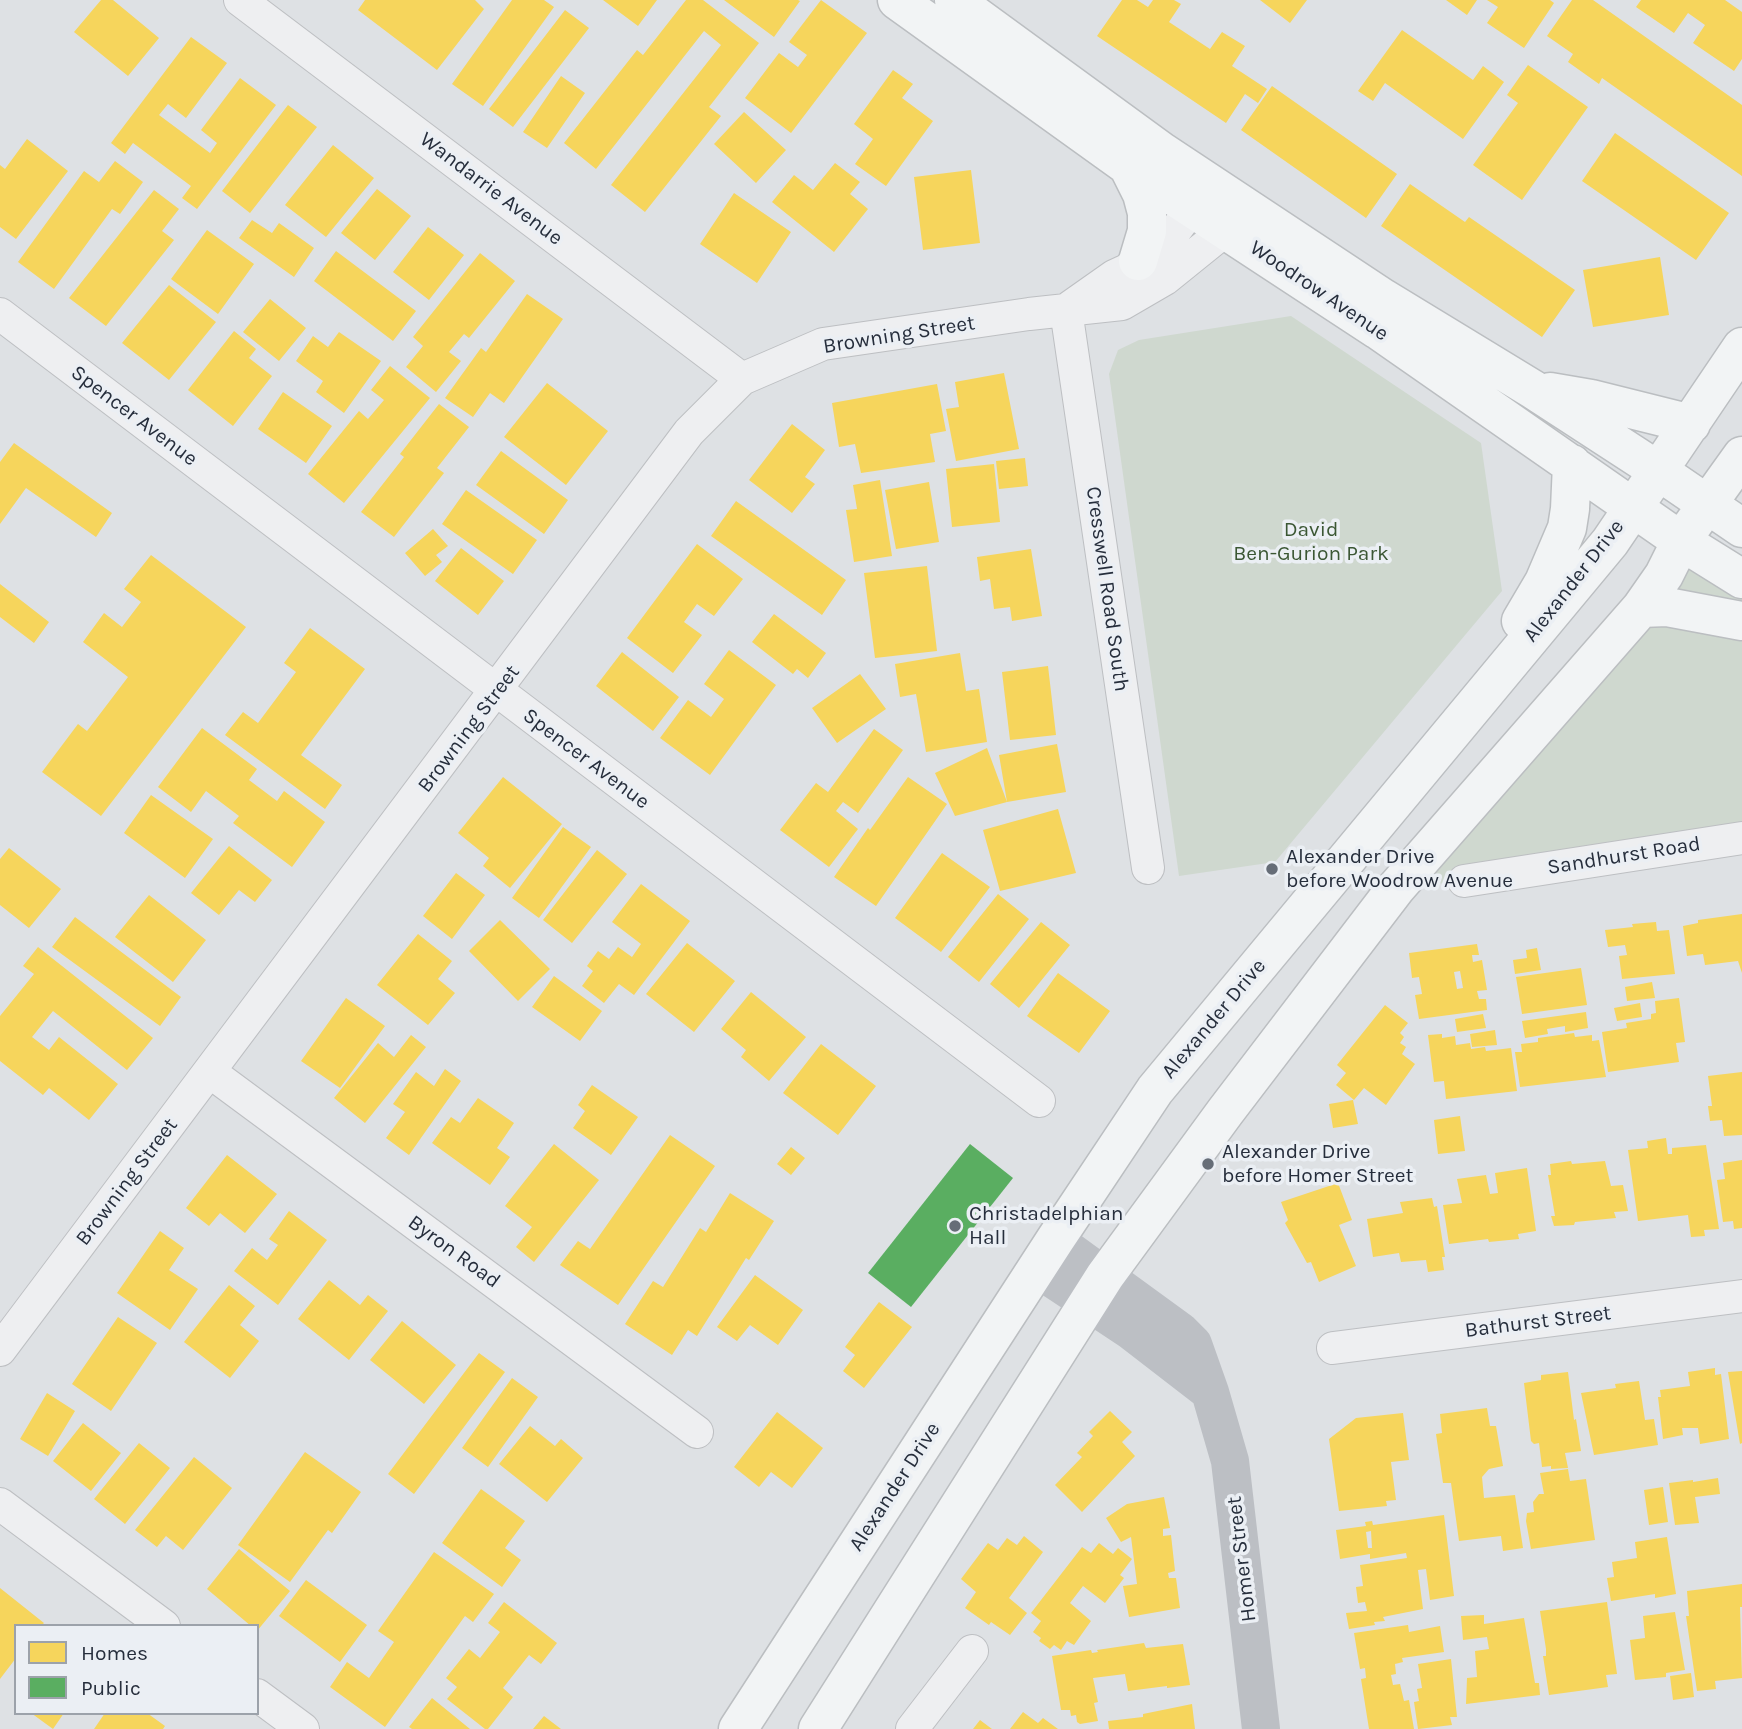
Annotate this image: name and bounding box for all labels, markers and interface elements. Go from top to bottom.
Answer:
street label: Wandarrie Avenue [414,127,568,251]
street label: Woodrow Avenue [1245,235,1393,347]
street label: Browning Street [821,311,977,359]
street label: Spencer Avenue [66,360,202,472]
street label: Cresswell Road South [1080,485,1134,693]
street label: Alexander Drive [1518,515,1630,647]
park label: David Ben-Gurion Park [1233,517,1389,567]
street label: Browning Street [413,660,525,798]
street label: Spencer Avenue [518,703,654,815]
street label: Sandhurst Road [1546,831,1702,881]
place label: Alexander Drive before Woodrow Avenue [1286,844,1513,894]
marker: Alexander Drive before Woodrow Avenue [1264,861,1280,877]
street label: Alexander Drive [1157,954,1271,1084]
street label: Browning Street [71,1113,183,1251]
place label: Alexander Drive before Homer Street [1222,1139,1413,1189]
marker: Alexander Drive before Homer Street [1200,1156,1216,1172]
place label: Christadelphian Hall [969,1201,1123,1251]
street label: Byron Road [403,1210,505,1294]
marker: Christadelphian Hall [947,1218,963,1234]
street label: Bathurst Street [1463,1301,1613,1343]
street label: Alexander Drive [844,1418,946,1556]
street label: Homer Street [1222,1495,1262,1623]
legend [14,1624,259,1715]
text: Homes [81,1641,148,1665]
text: Public [81,1676,141,1700]

